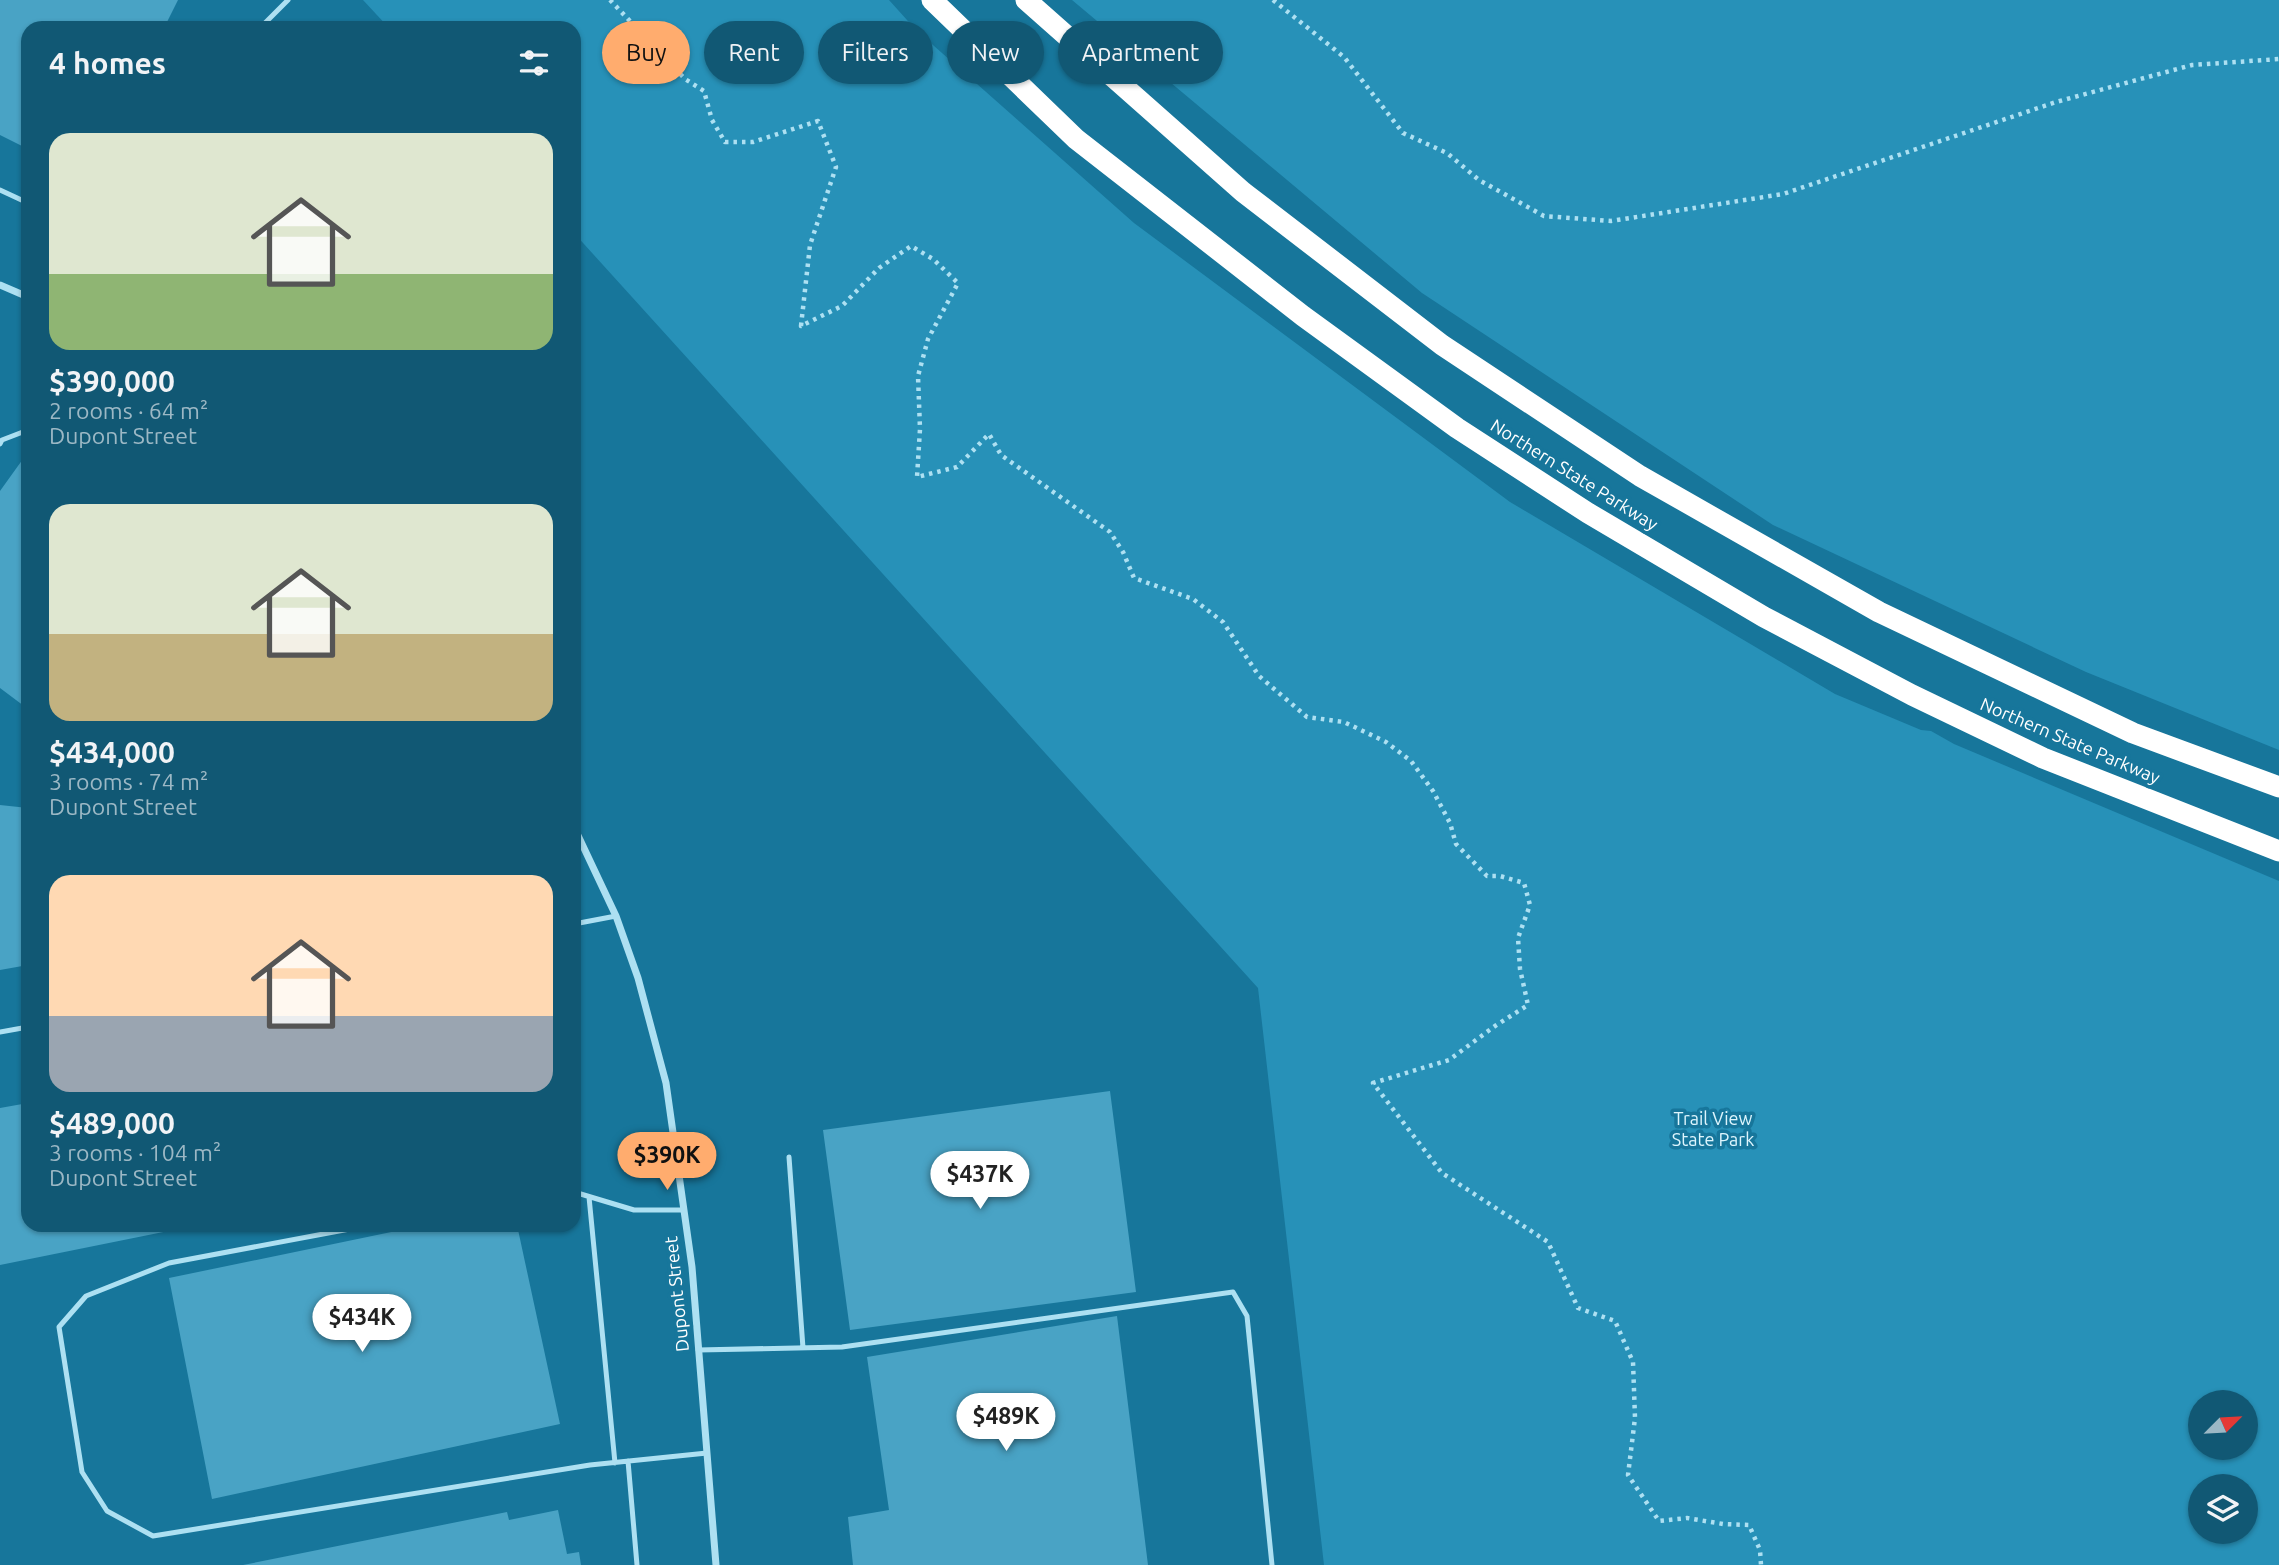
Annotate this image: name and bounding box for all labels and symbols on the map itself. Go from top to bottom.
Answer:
street label: Northern State Parkway [1487,414,1662,534]
street label: Northern State Parkway [1978,693,2164,787]
park label: Trail View State Park [1672,1108,1754,1149]
pin: $390K [618,1132,716,1192]
pin: $437K [931,1152,1029,1211]
street label: Dupont Street [660,1235,692,1353]
pin: $434K [313,1294,411,1354]
north arrow [2188,1390,2258,1460]
pin: $489K [957,1394,1055,1453]

